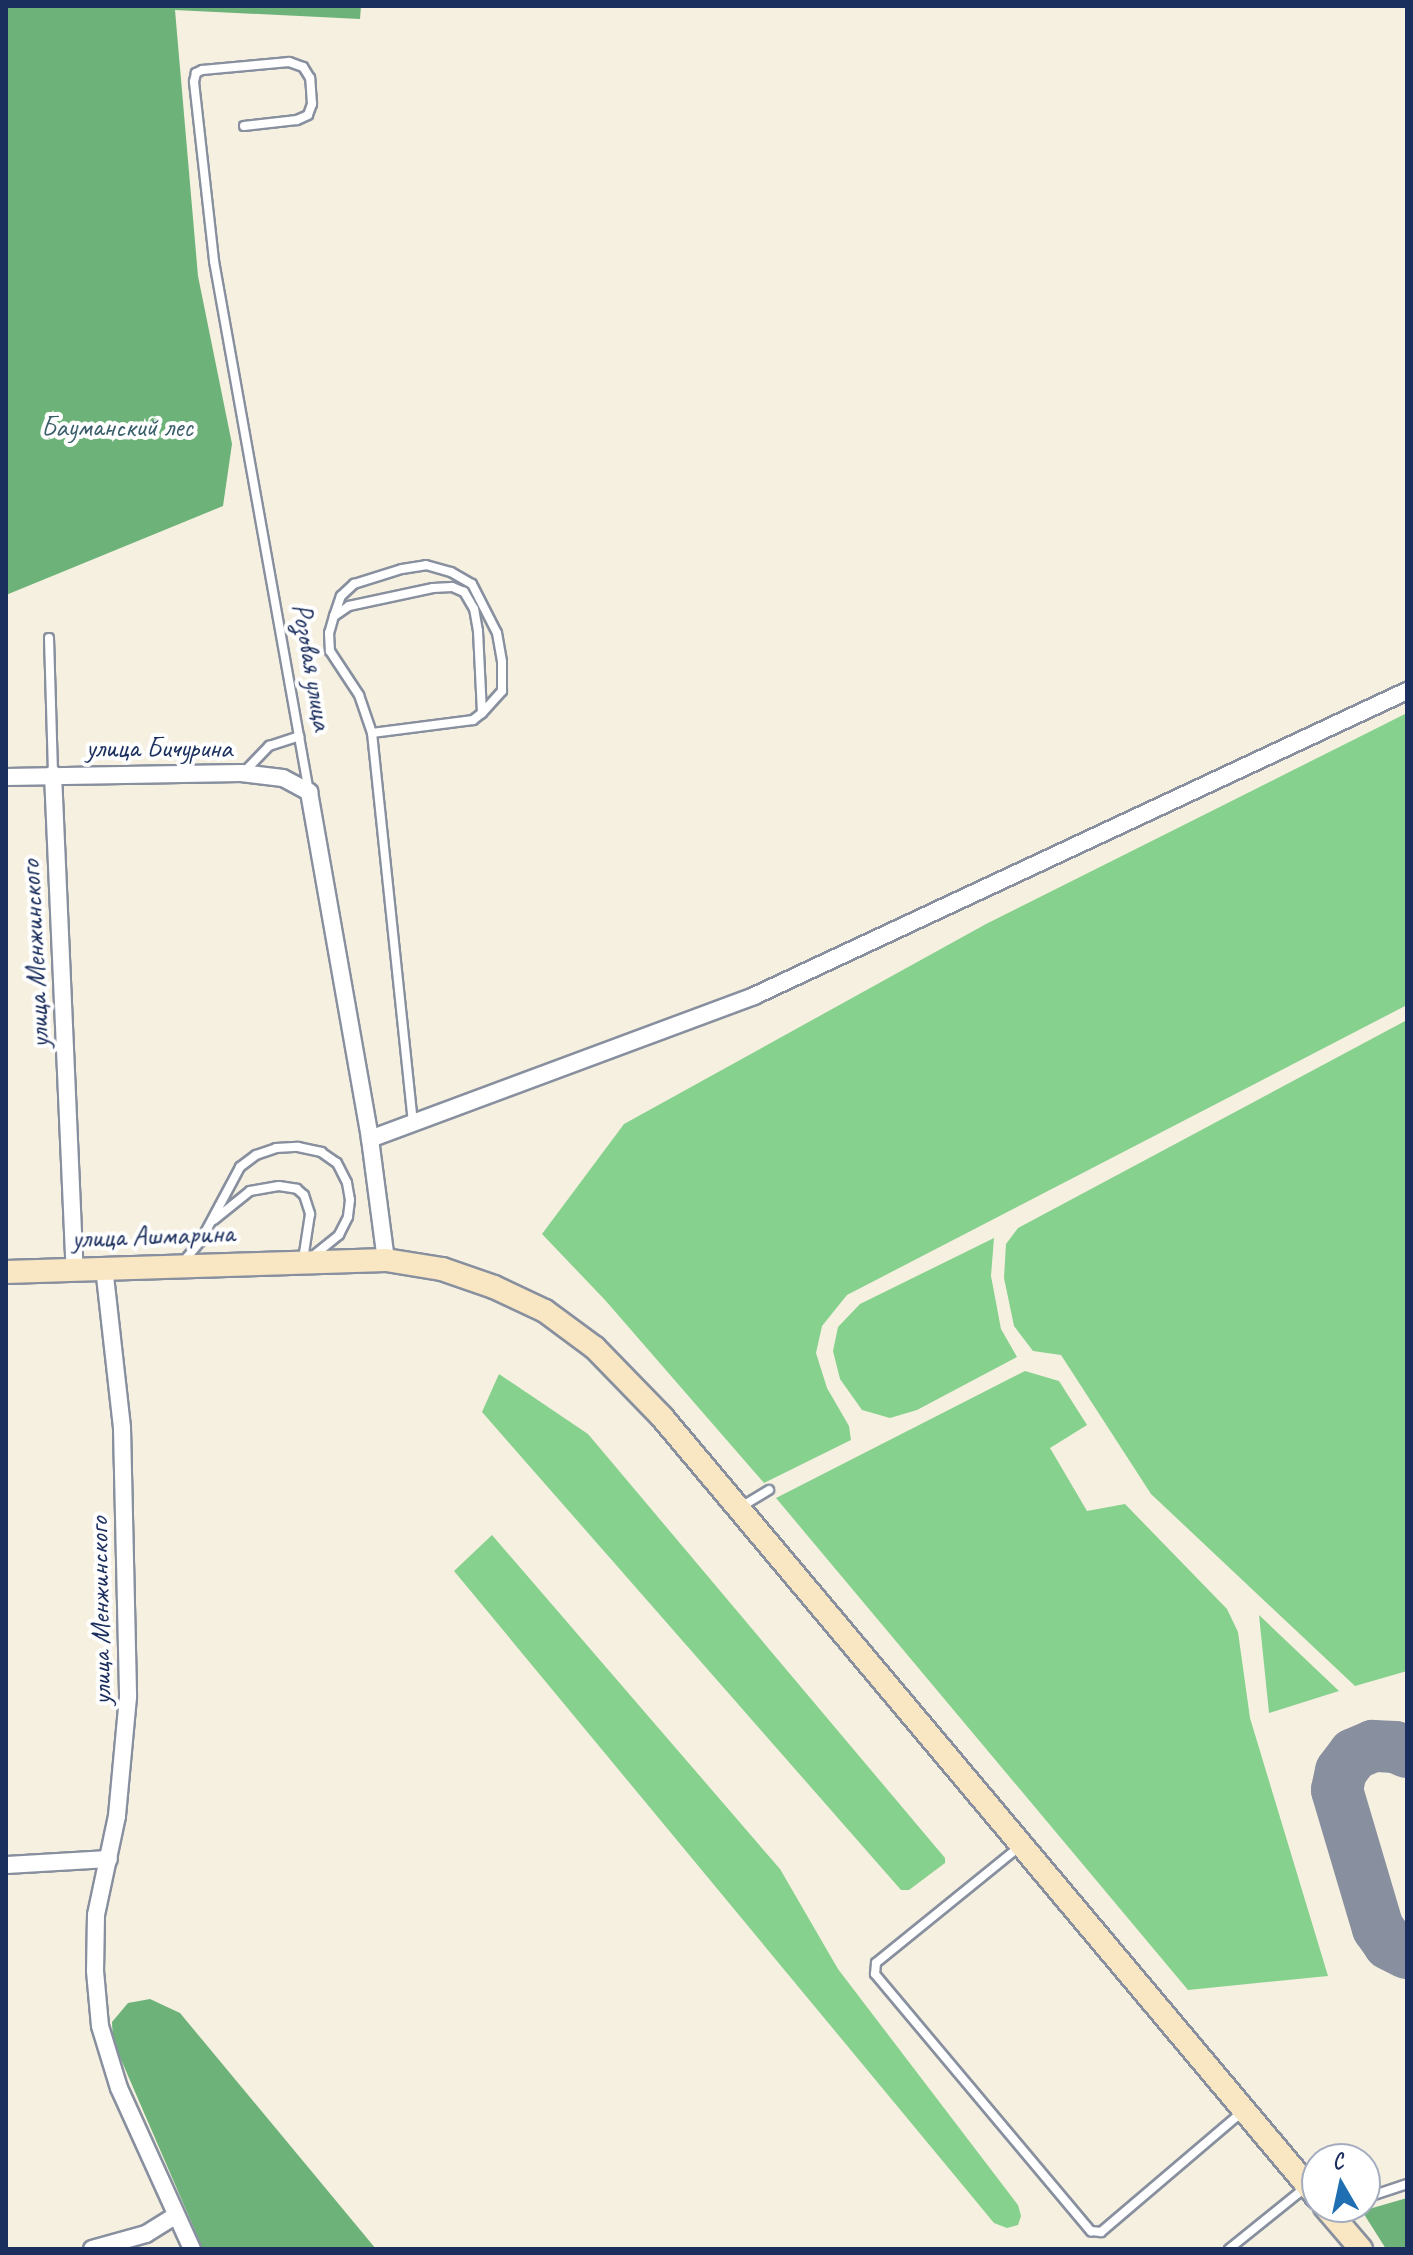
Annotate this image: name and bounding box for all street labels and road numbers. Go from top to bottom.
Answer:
street label: Розовая улица [284,600,340,734]
street label: улица Бичурина [85,731,233,765]
street label: улица Менжинского [13,860,57,1048]
street label: улица Ашмарина [70,1216,236,1256]
street label: улица Менжинского [82,1517,118,1705]

